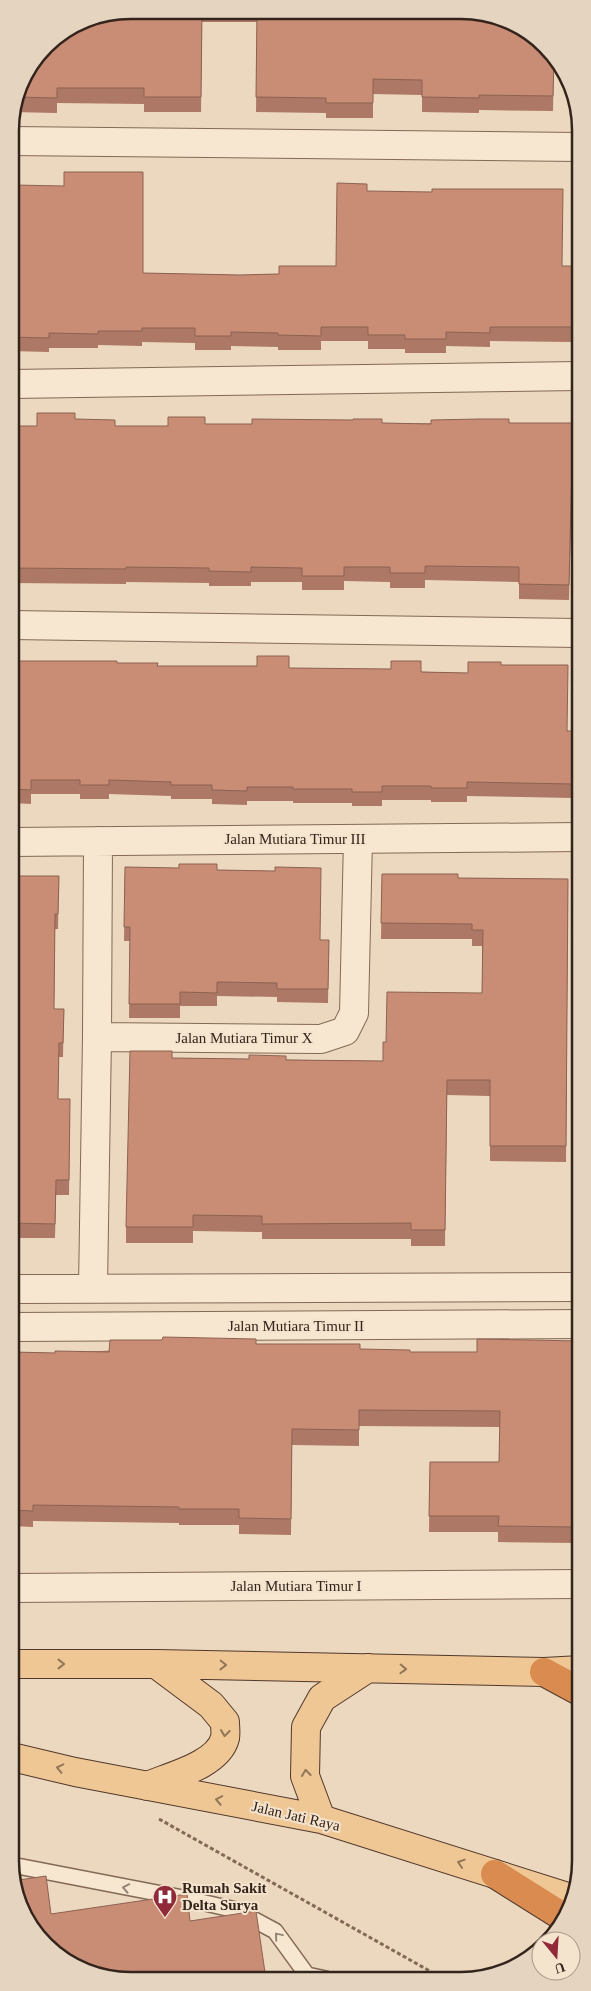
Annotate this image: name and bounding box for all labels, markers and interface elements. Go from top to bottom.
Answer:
street label: Jalan Mutiara Timur III [224,831,366,847]
street label: Jalan Mutiara Timur X [175,1030,313,1046]
street label: Jalan Mutiara Timur II [228,1318,364,1334]
street label: Jalan Mutiara Timur I [230,1578,362,1594]
one-way arrow [57,1659,65,1669]
one-way arrow [220,1660,227,1670]
one-way arrow [399,1663,407,1674]
one-way arrow [219,1729,230,1737]
one-way arrow [55,1763,64,1774]
one-way arrow [301,1769,312,1777]
one-way arrow [215,1795,224,1805]
street label: Jalan Jati Raya [250,1798,342,1834]
one-way arrow [457,1859,465,1869]
place label: Rumah Sakit Delta Surya [182,1880,267,1913]
one-way arrow [121,1883,130,1893]
hospital icon: Rumah Sakit Delta Surya [152,1884,178,1918]
north arrow [531,1931,581,1981]
one-way arrow [276,1933,284,1942]
text: U [553,1959,567,1977]

